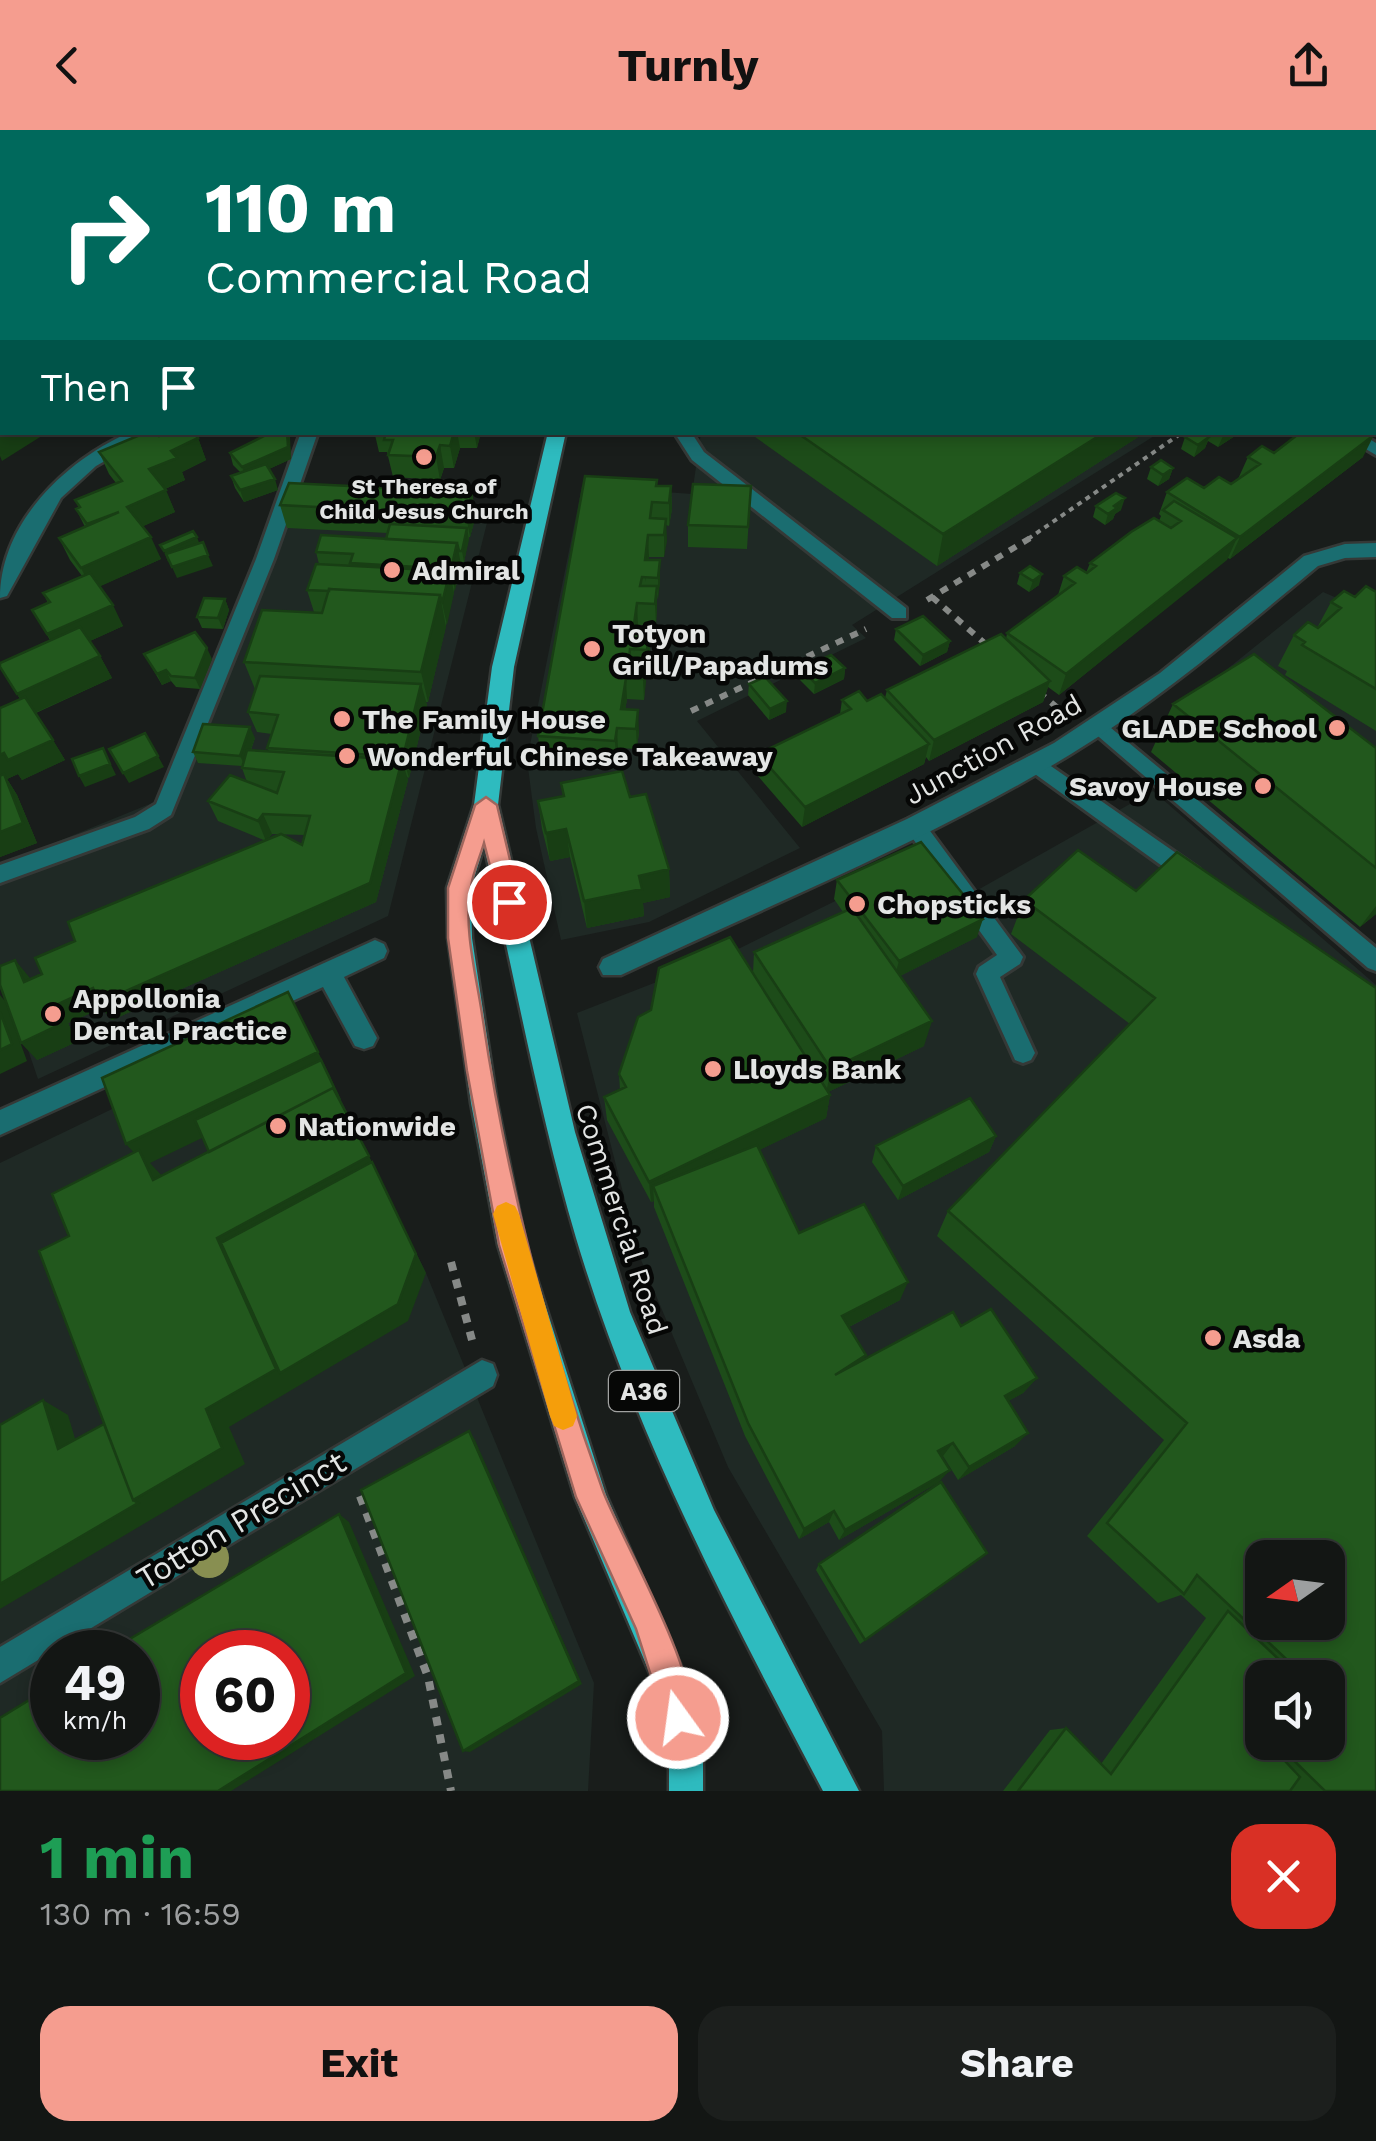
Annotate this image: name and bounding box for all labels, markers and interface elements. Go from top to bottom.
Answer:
icon: back [40,38,95,93]
icon: share [1281,38,1336,93]
text: Turnly [617,39,759,92]
text: 110 m [205,167,396,249]
icon: right [40,170,170,300]
text: Commercial Road [205,251,592,304]
icon: arrive [151,360,206,415]
text: Then [40,366,131,410]
marker: St Theresa of Child Jesus Church [413,446,435,468]
place label: St Theresa of Child Jesus Church [319,474,529,524]
place label: Admiral [412,554,521,587]
marker: Admiral [381,559,403,581]
place label: Totyon Grill/Papadums [612,617,829,682]
marker: Totyon Grill/Papadums [581,638,603,660]
street label: Junction Road [899,687,1087,812]
place label: The Family House [362,703,606,736]
marker: The Family House [331,708,353,730]
place label: GLADE School [1121,712,1318,745]
marker: GLADE School [1326,717,1348,739]
place label: Wonderful Chinese Takeaway [367,740,773,773]
marker: Wonderful Chinese Takeaway [336,745,358,767]
place label: Savoy House [1069,770,1243,803]
marker: Savoy House [1252,775,1274,797]
pin [467,860,552,945]
icon: arrive [482,875,537,930]
place label: Chopsticks [877,888,1031,921]
marker: Chopsticks [846,893,868,915]
place label: Appollonia Dental Practice [73,982,287,1047]
marker: Appollonia Dental Practice [42,1003,64,1025]
place label: Lloyds Bank [733,1053,902,1086]
marker: Lloyds Bank [702,1058,724,1080]
street label: Commercial Road [569,1099,674,1339]
place label: Nationwide [298,1110,456,1143]
marker: Nationwide [267,1115,289,1137]
place label: Asda [1233,1322,1301,1355]
marker: Asda [1202,1327,1224,1349]
road number: A36 [609,1371,679,1411]
street label: Totton Precinct [129,1443,353,1597]
north arrow [1245,1540,1345,1640]
map controls [1245,1540,1345,1760]
speed limit sign: 60 [180,1630,310,1760]
text: 49 [63,1653,127,1712]
button: sound [1245,1660,1345,1760]
position arrow [626,1666,730,1770]
text: km/h [63,1706,127,1735]
text: 1 min [40,1822,194,1893]
button: close [1231,1824,1336,1929]
text: 130 m · 16:59 [40,1895,241,1933]
button: Exit [40,2006,678,2121]
button: Share [698,2006,1336,2121]

